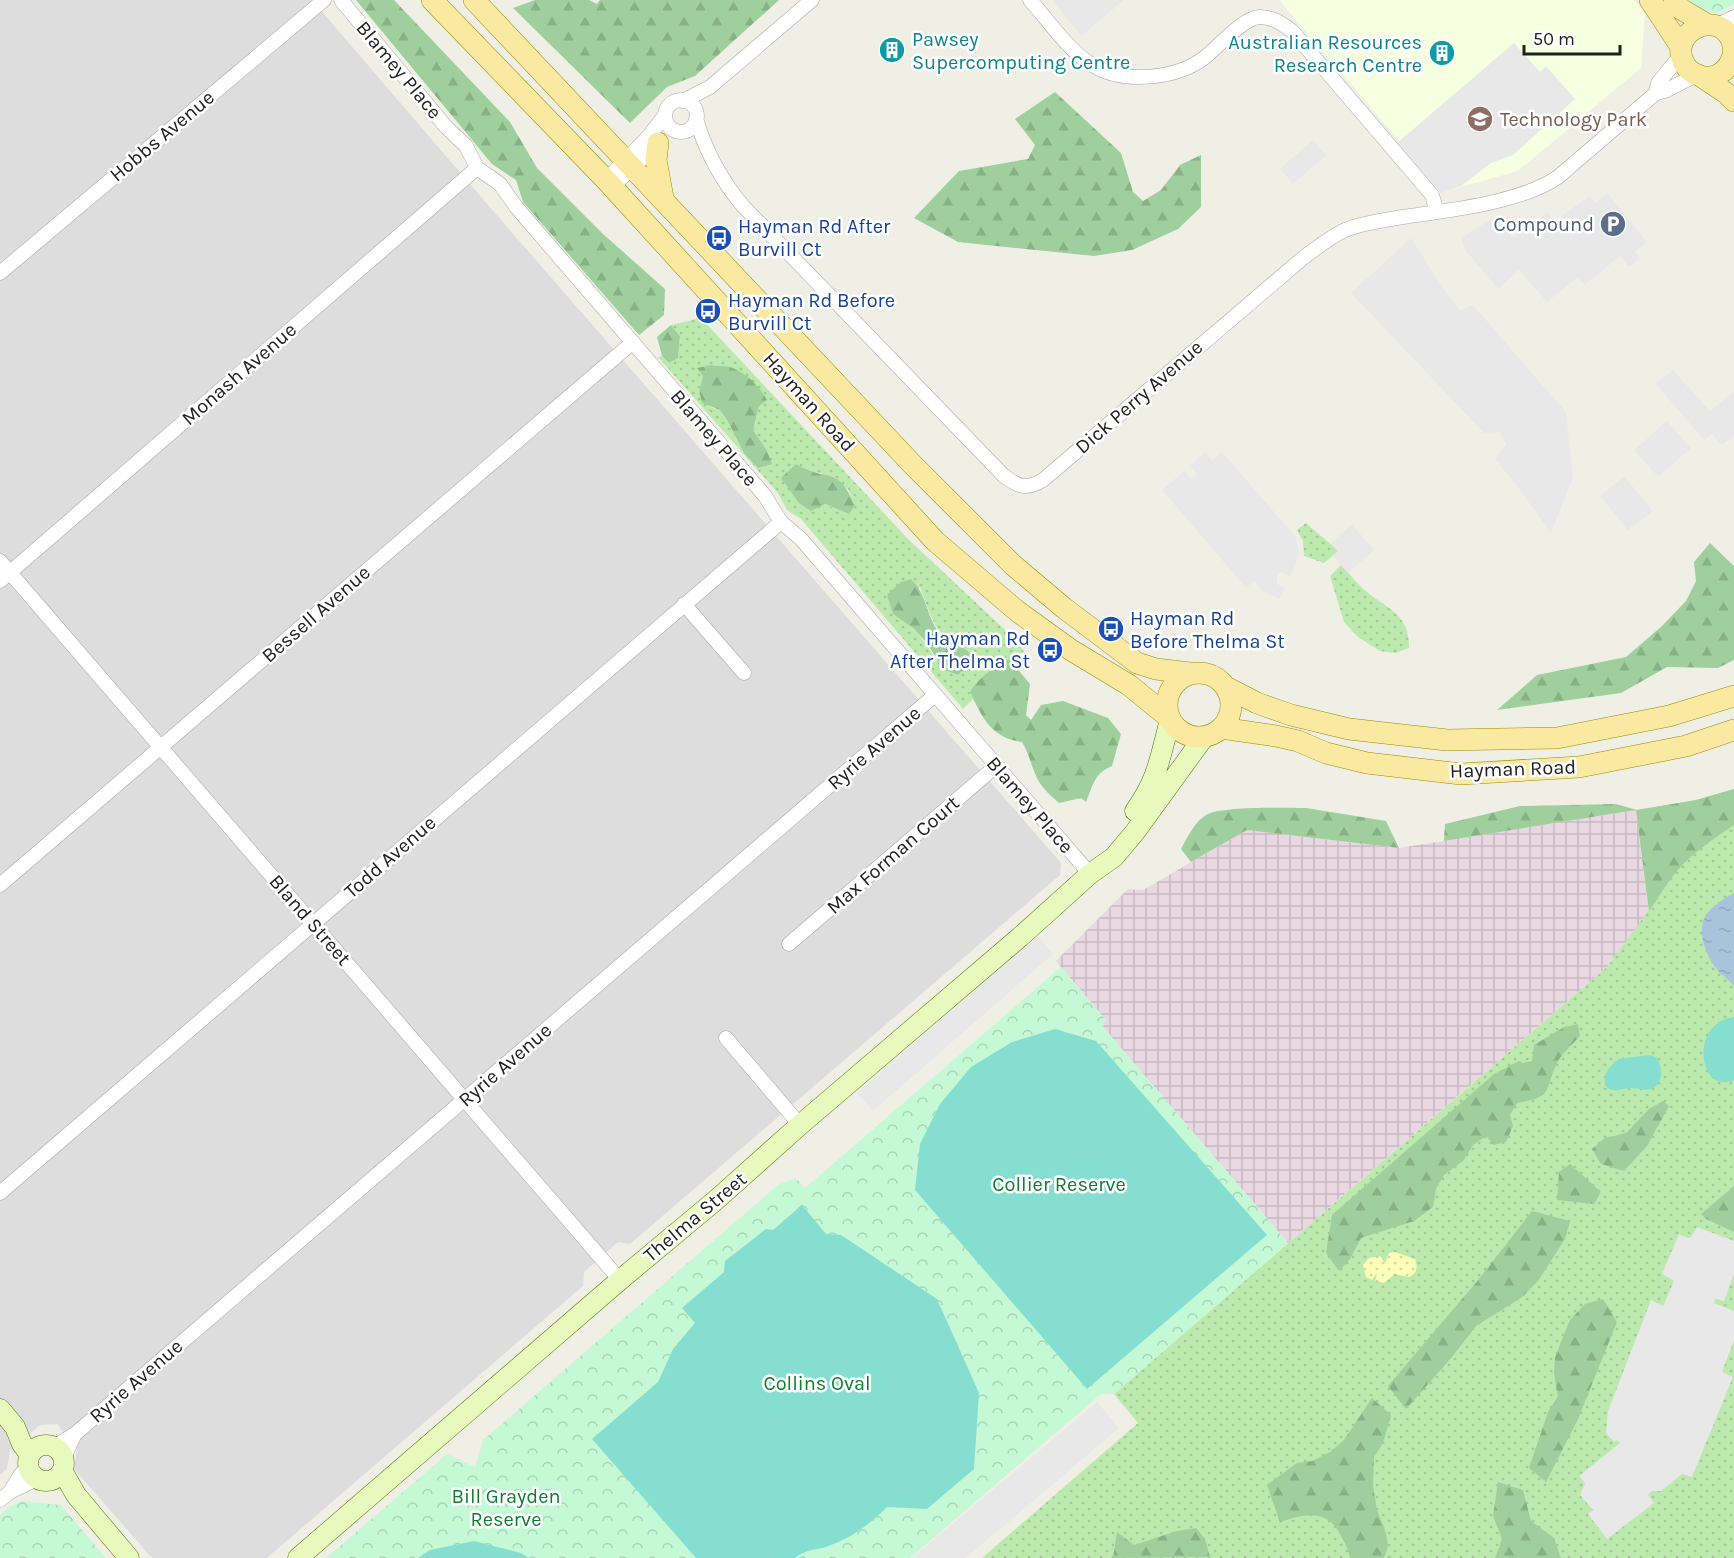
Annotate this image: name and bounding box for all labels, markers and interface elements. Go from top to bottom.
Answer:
street label: Blamey Place [352,17,446,123]
scale bar [1524,18,1620,56]
place label: Pawsey Supercomputing Centre [912,28,1130,74]
text: 50 m [1533,28,1575,50]
place label: Australian Resources Research Centre [1228,31,1422,77]
building icon: Pawsey Supercomputing Centre [877,35,907,65]
building icon: Australian Resources Research Centre [1427,38,1457,68]
street label: Hobbs Avenue [105,86,219,186]
school or university icon: Technology Park [1465,104,1495,134]
place label: Technology Park [1500,108,1647,131]
parking icon: Compound [1598,209,1628,239]
place label: Compound [1493,213,1594,236]
place label: Hayman Rd After Burvill Ct [738,215,891,261]
bus stop icon: Hayman Rd After Burvill Ct [704,223,734,253]
place label: Hayman Rd Before Burvill Ct [728,289,895,335]
bus stop icon: Hayman Rd Before Burvill Ct [693,296,723,326]
street label: Monash Avenue [177,318,301,430]
street label: Dick Perry Avenue [1071,335,1207,459]
street label: Hayman Road [758,347,860,457]
street label: Blamey Place [666,385,762,491]
street label: Bessell Avenue [257,561,375,667]
place label: Hayman Rd Before Thelma St [1130,607,1285,653]
bus stop icon: Hayman Rd Before Thelma St [1096,614,1126,644]
place label: Hayman Rd After Thelma St [890,627,1030,673]
bus stop icon: Hayman Rd After Thelma St [1035,635,1065,665]
street label: Ryrie Avenue [823,701,925,795]
street label: Blamey Place [982,752,1078,858]
street label: Hayman Road [1449,755,1577,783]
street label: Max Forman Court [822,791,964,919]
street label: Todd Avenue [340,811,440,903]
street label: Bland Street [264,870,356,970]
street label: Ryrie Avenue [454,1018,556,1112]
street label: Thelma Street [639,1167,752,1267]
park label: Collier Reserve [992,1173,1126,1196]
street label: Ryrie Avenue [85,1334,187,1428]
park label: Collins Oval [763,1372,871,1395]
park label: Bill Grayden Reserve [452,1485,560,1531]

